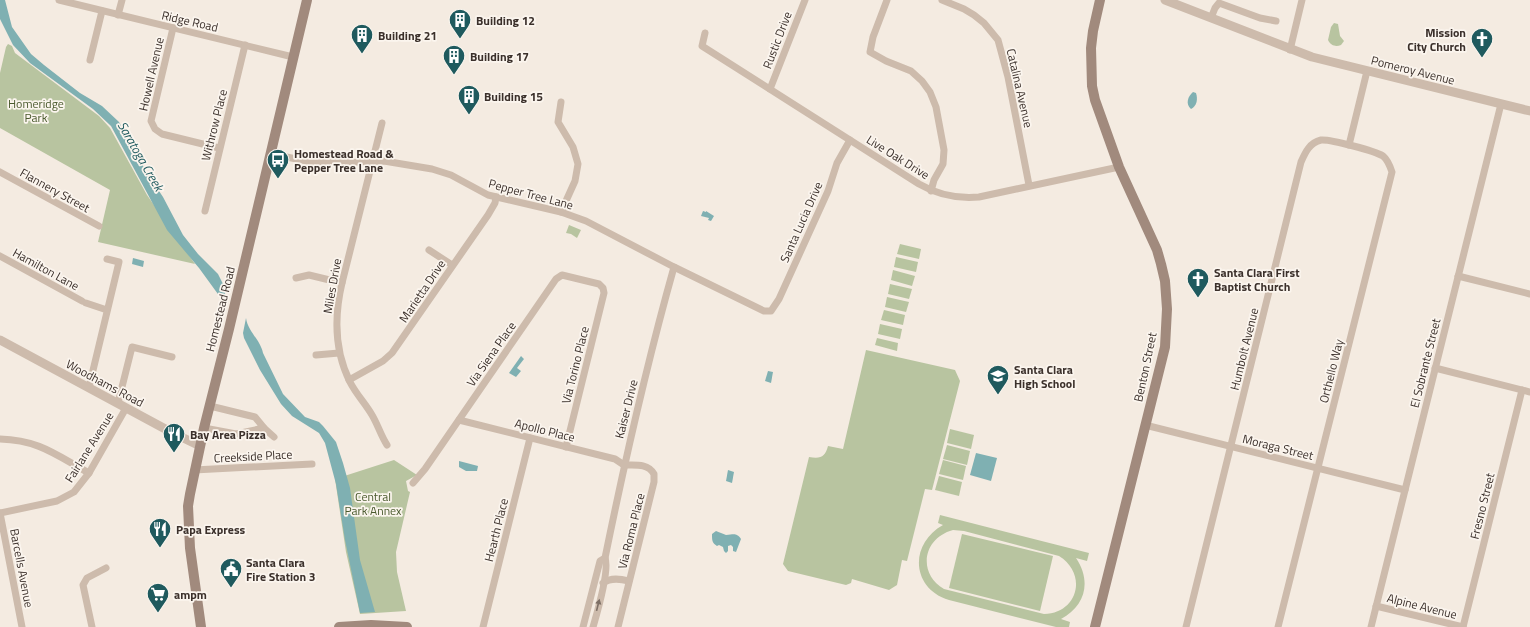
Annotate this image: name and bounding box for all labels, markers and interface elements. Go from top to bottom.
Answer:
street label: Ridge Road [160,5,220,37]
building icon: Building 12 [447,7,473,40]
street label: Rustic Drive [757,8,797,72]
place label: Building 12 [476,11,535,30]
building icon: Building 21 [349,22,375,55]
place label: Mission City Church [1407,23,1466,56]
place label: Building 21 [378,26,437,45]
church icon: Mission City Church [1469,26,1495,59]
street label: Howell Avenue [133,35,169,113]
building icon: Building 17 [441,43,467,76]
street label: Catalina Avenue [1002,46,1038,130]
place label: Building 17 [470,47,529,66]
street label: Pomeroy Avenue [1369,50,1457,90]
building icon: Building 15 [456,83,482,116]
street label: Withrow Place [196,87,232,163]
place label: Building 15 [484,87,543,106]
park label: Homeridge Park [8,94,64,127]
water label: Saratoga Creek [113,117,170,197]
street label: Live Oak Drive [863,130,933,184]
place label: Homestead Road & Pepper Tree Lane [294,144,394,177]
bus stop icon: Homestead Road & Pepper Tree Lane [265,147,291,180]
street label: Flannery Street [16,163,94,217]
street label: Pepper Tree Lane [487,174,575,214]
street label: Santa Lucia Drive [775,179,827,265]
street label: Hamilton Lane [9,243,83,295]
street label: Marietta Drive [394,256,450,326]
street label: Miles Drive [318,257,346,315]
place label: Santa Clara First Baptist Church [1214,263,1300,296]
street label: Homestead Road [200,264,240,354]
church icon: Santa Clara First Baptist Church [1185,266,1211,299]
street label: Humbolt Avenue [1225,306,1263,392]
street label: El Sobrante Street [1405,315,1445,410]
street label: Via Siena Place [462,318,520,390]
street label: Via Torino Place [556,324,594,406]
street label: Benton Street [1128,330,1162,403]
street label: Orthello Way [1314,337,1348,405]
street label: Woodhams Road [63,354,147,412]
place label: Santa Clara High School [1014,360,1075,393]
school or university icon: Santa Clara High School [985,363,1011,396]
street label: Kaiser Drive [610,378,642,440]
street label: Fairlane Avenue [60,408,118,486]
street label: Apollo Place [513,413,577,447]
restaurant icon: Bay Area Pizza [161,421,187,454]
place label: Bay Area Pizza [190,425,266,444]
street label: Moraga Street [1241,429,1316,465]
street label: Creekside Place [213,444,293,468]
street label: Fresno Street [1465,470,1500,541]
park label: Central Park Annex [344,487,402,520]
street label: Via Roma Place [612,491,650,571]
street label: Hearth Place [479,496,513,564]
restaurant icon: Papa Express [147,516,173,549]
place label: Papa Express [176,520,246,539]
street label: Barcells Avenue [5,527,39,609]
place label: Santa Clara Fire Station 3 [246,553,316,586]
public building icon: Santa Clara Fire Station 3 [218,556,244,589]
supermarket icon: ampm [145,581,171,614]
place label: ampm [174,585,207,604]
street label: Alpine Avenue [1385,588,1459,624]
one-way arrow [596,599,602,611]

